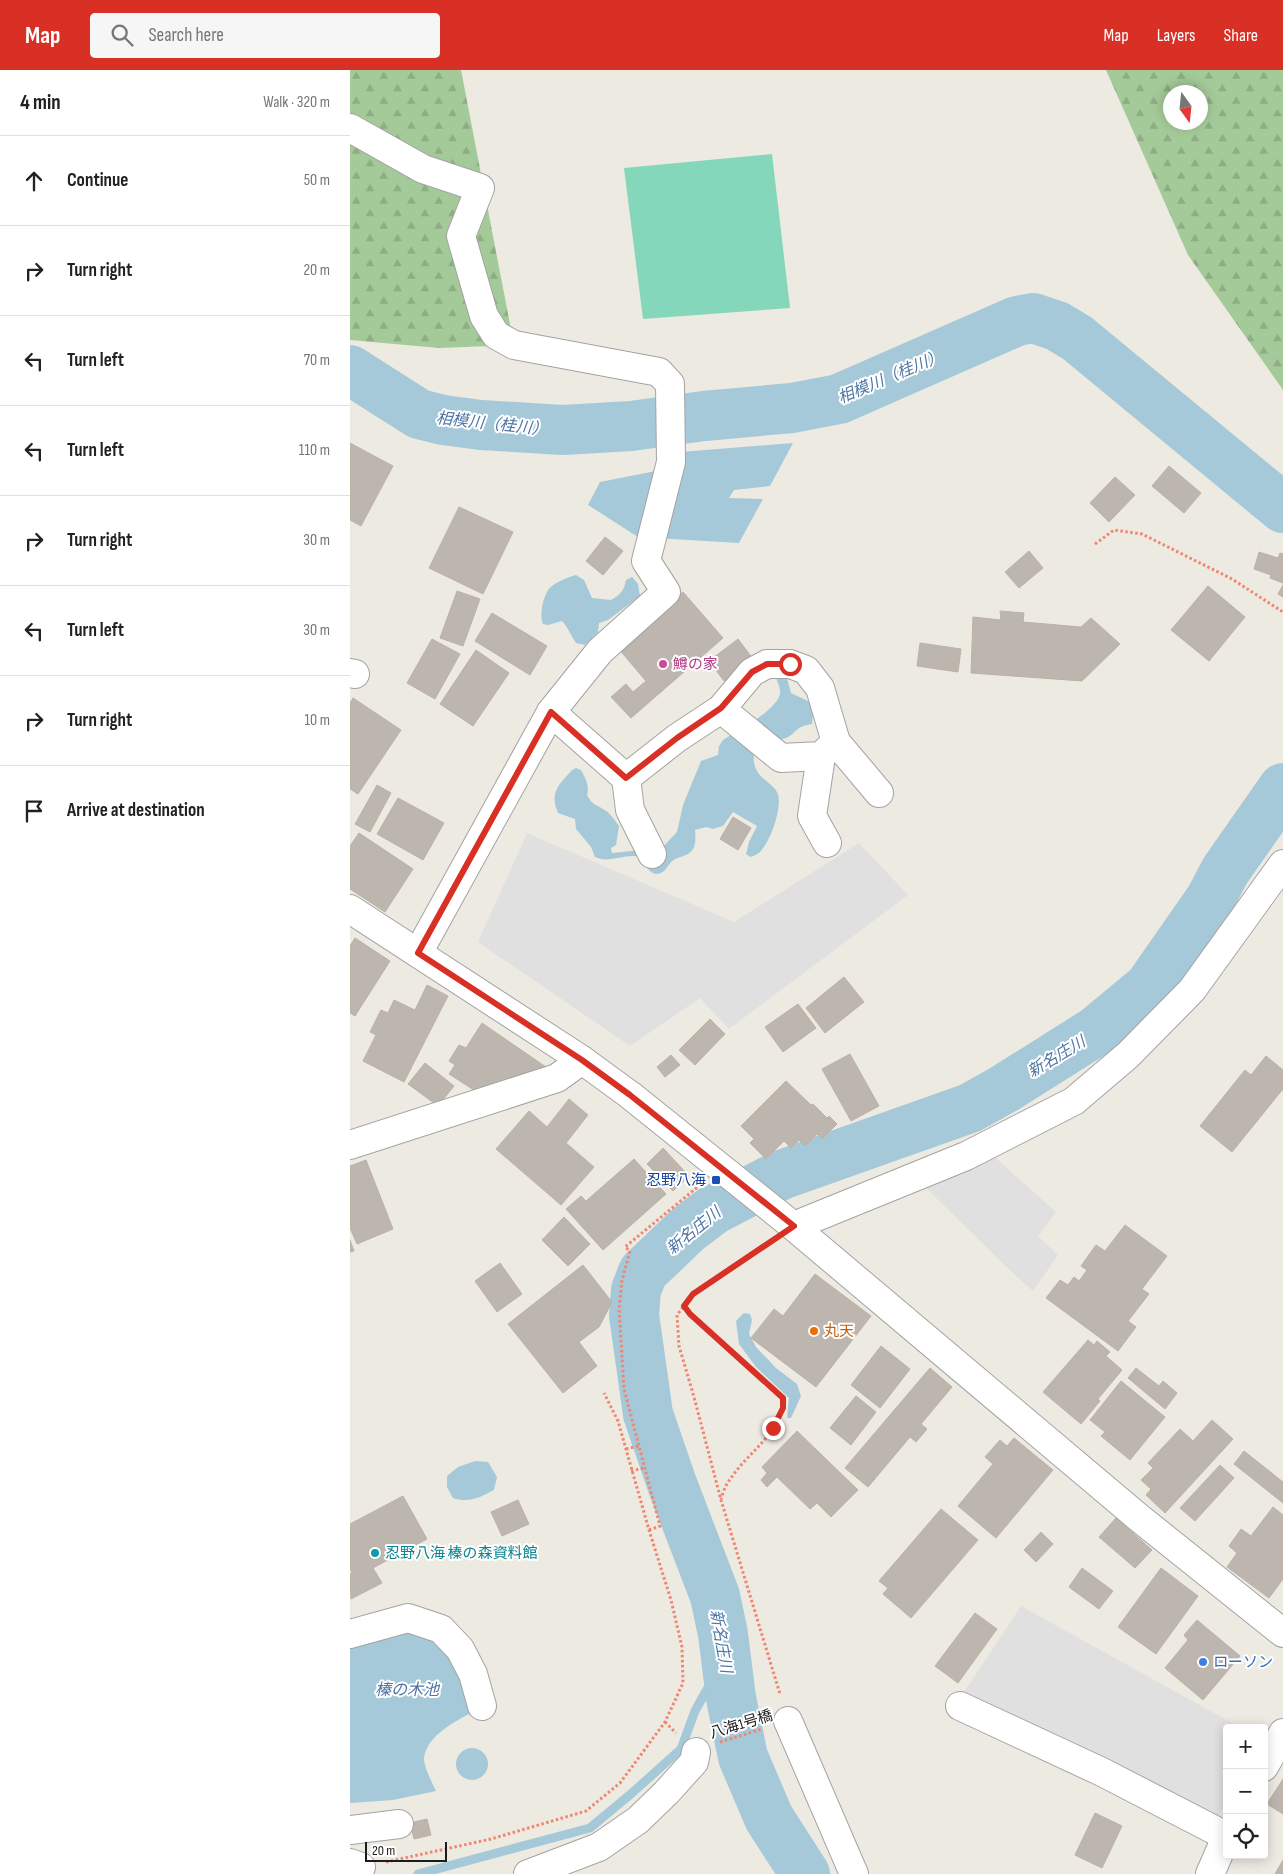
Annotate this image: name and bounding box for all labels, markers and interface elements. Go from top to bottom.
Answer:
search box [90,13,440,58]
text: Map [25,21,60,50]
icon: search [108,21,136,49]
text: Search here [148,24,224,47]
text: Map [1104,25,1129,46]
text: Layers [1157,25,1196,46]
text: Share [1224,25,1258,46]
north arrow [1163,85,1208,130]
text: 4 min [20,90,61,115]
text: Walk · 320 m [263,93,330,112]
icon: ahead [20,167,48,195]
text: Continue [67,169,128,192]
text: 50 m [304,171,330,190]
icon: right [20,257,48,285]
text: Turn right [67,259,132,282]
text: 20 m [303,261,330,280]
icon: left [20,347,48,375]
water label: 相模川（桂川） [835,347,946,408]
text: Turn left [67,349,124,372]
text: 70 m [304,351,330,370]
water label: 相模川（桂川） [435,409,549,440]
icon: left [20,437,48,465]
text: Turn left [67,439,124,462]
text: 110 m [299,441,330,460]
icon: right [20,527,48,555]
text: Turn right [67,529,132,552]
text: 30 m [303,531,330,550]
icon: left [20,617,48,645]
text: Turn left [67,619,124,642]
text: 30 m [303,621,330,640]
route start [779,653,802,676]
place label: 鱒の家 [673,655,718,674]
marker: 鱒の家 [657,658,669,670]
icon: right [20,707,48,735]
text: Turn right [67,709,132,732]
text: 10 m [304,711,330,730]
icon: arrive [20,797,48,825]
text: Arrive at destination [67,799,205,822]
water label: 新名庄川 [1024,1032,1091,1082]
place label: 忍野八海 [646,1171,706,1190]
marker: 忍野八海 [710,1174,722,1186]
water label: 新名庄川 [663,1202,726,1259]
place label: 丸天 [824,1322,854,1341]
marker: 丸天 [808,1325,820,1337]
route end [762,1417,785,1440]
place label: 忍野八海 榛の森資料館 [385,1544,537,1563]
marker: 忍野八海 榛の森資料館 [369,1547,381,1559]
water label: 新名庄川 [706,1608,736,1676]
place label: ローソン [1213,1653,1273,1672]
marker: ローソン [1197,1656,1209,1668]
water label: 榛の木池 [375,1681,441,1700]
street label: 八海1号橋 [707,1706,775,1743]
map controls [1223,1724,1268,1859]
button: + [1223,1724,1268,1769]
button: − [1223,1769,1268,1814]
button: locate [1223,1814,1268,1859]
scale bar [365,1839,448,1862]
text: 20 m [372,1842,395,1859]

